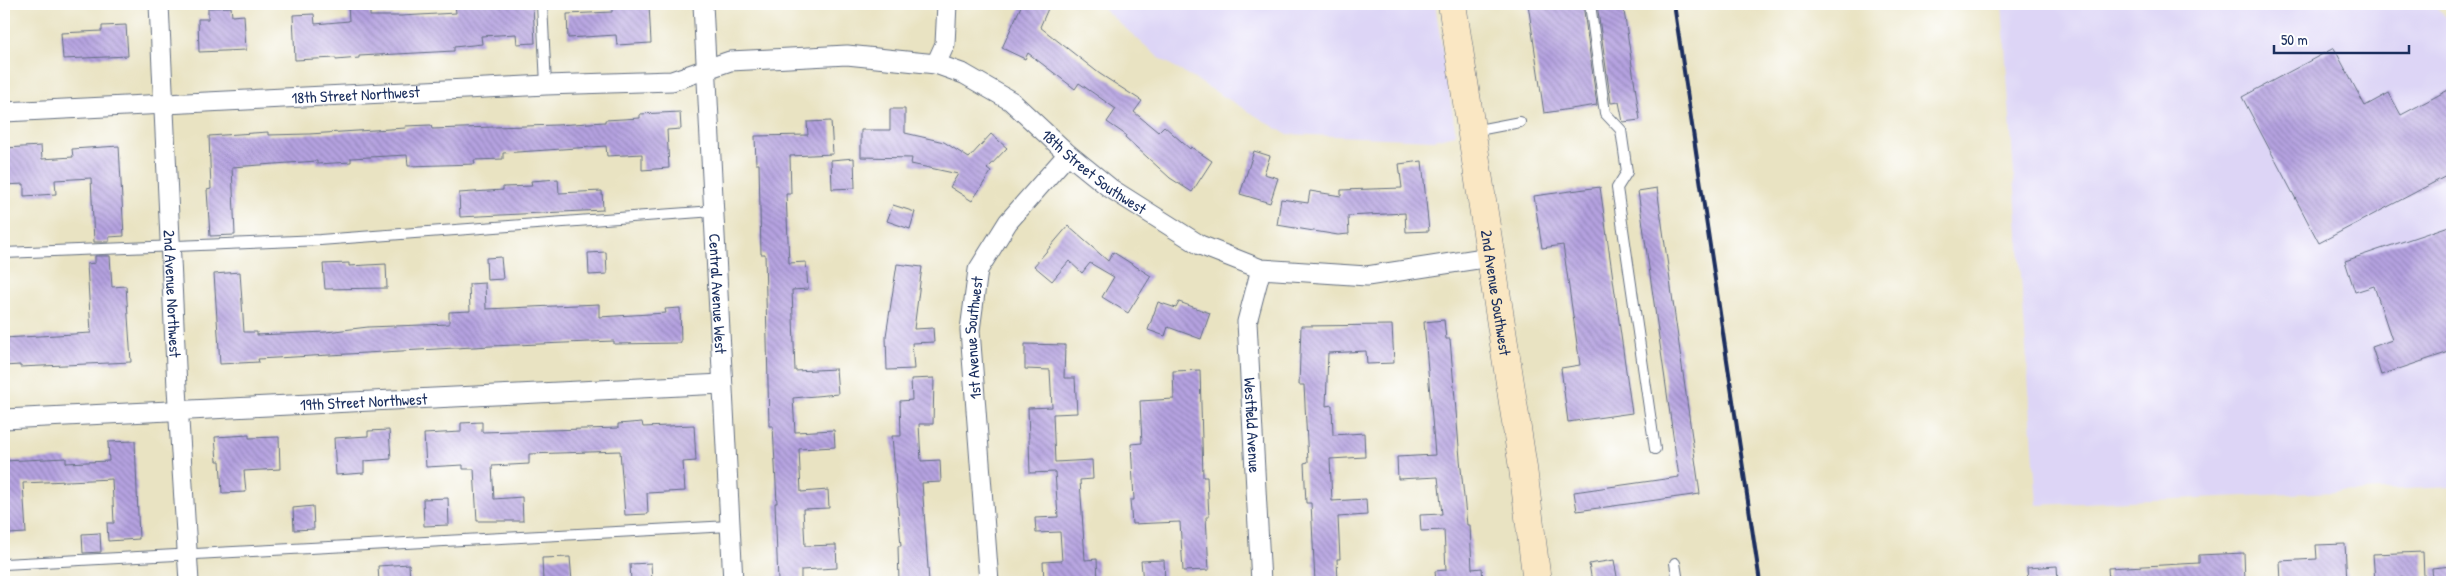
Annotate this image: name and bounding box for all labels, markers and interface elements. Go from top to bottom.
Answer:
scale bar [2274,22,2408,54]
text: 50 m [2281,29,2308,50]
street label: 18th Street Northwest [291,80,421,109]
street label: 18th Street Southwest [1037,124,1151,220]
street label: 2nd Avenue Southwest [1476,228,1517,358]
street label: 2nd Avenue Northwest [159,229,187,359]
street label: Central Avenue West [704,233,732,355]
street label: 1st Avenue Southwest [959,275,988,400]
street label: Westfield Avenue [1239,377,1266,474]
street label: 19th Street Northwest [299,387,428,416]

